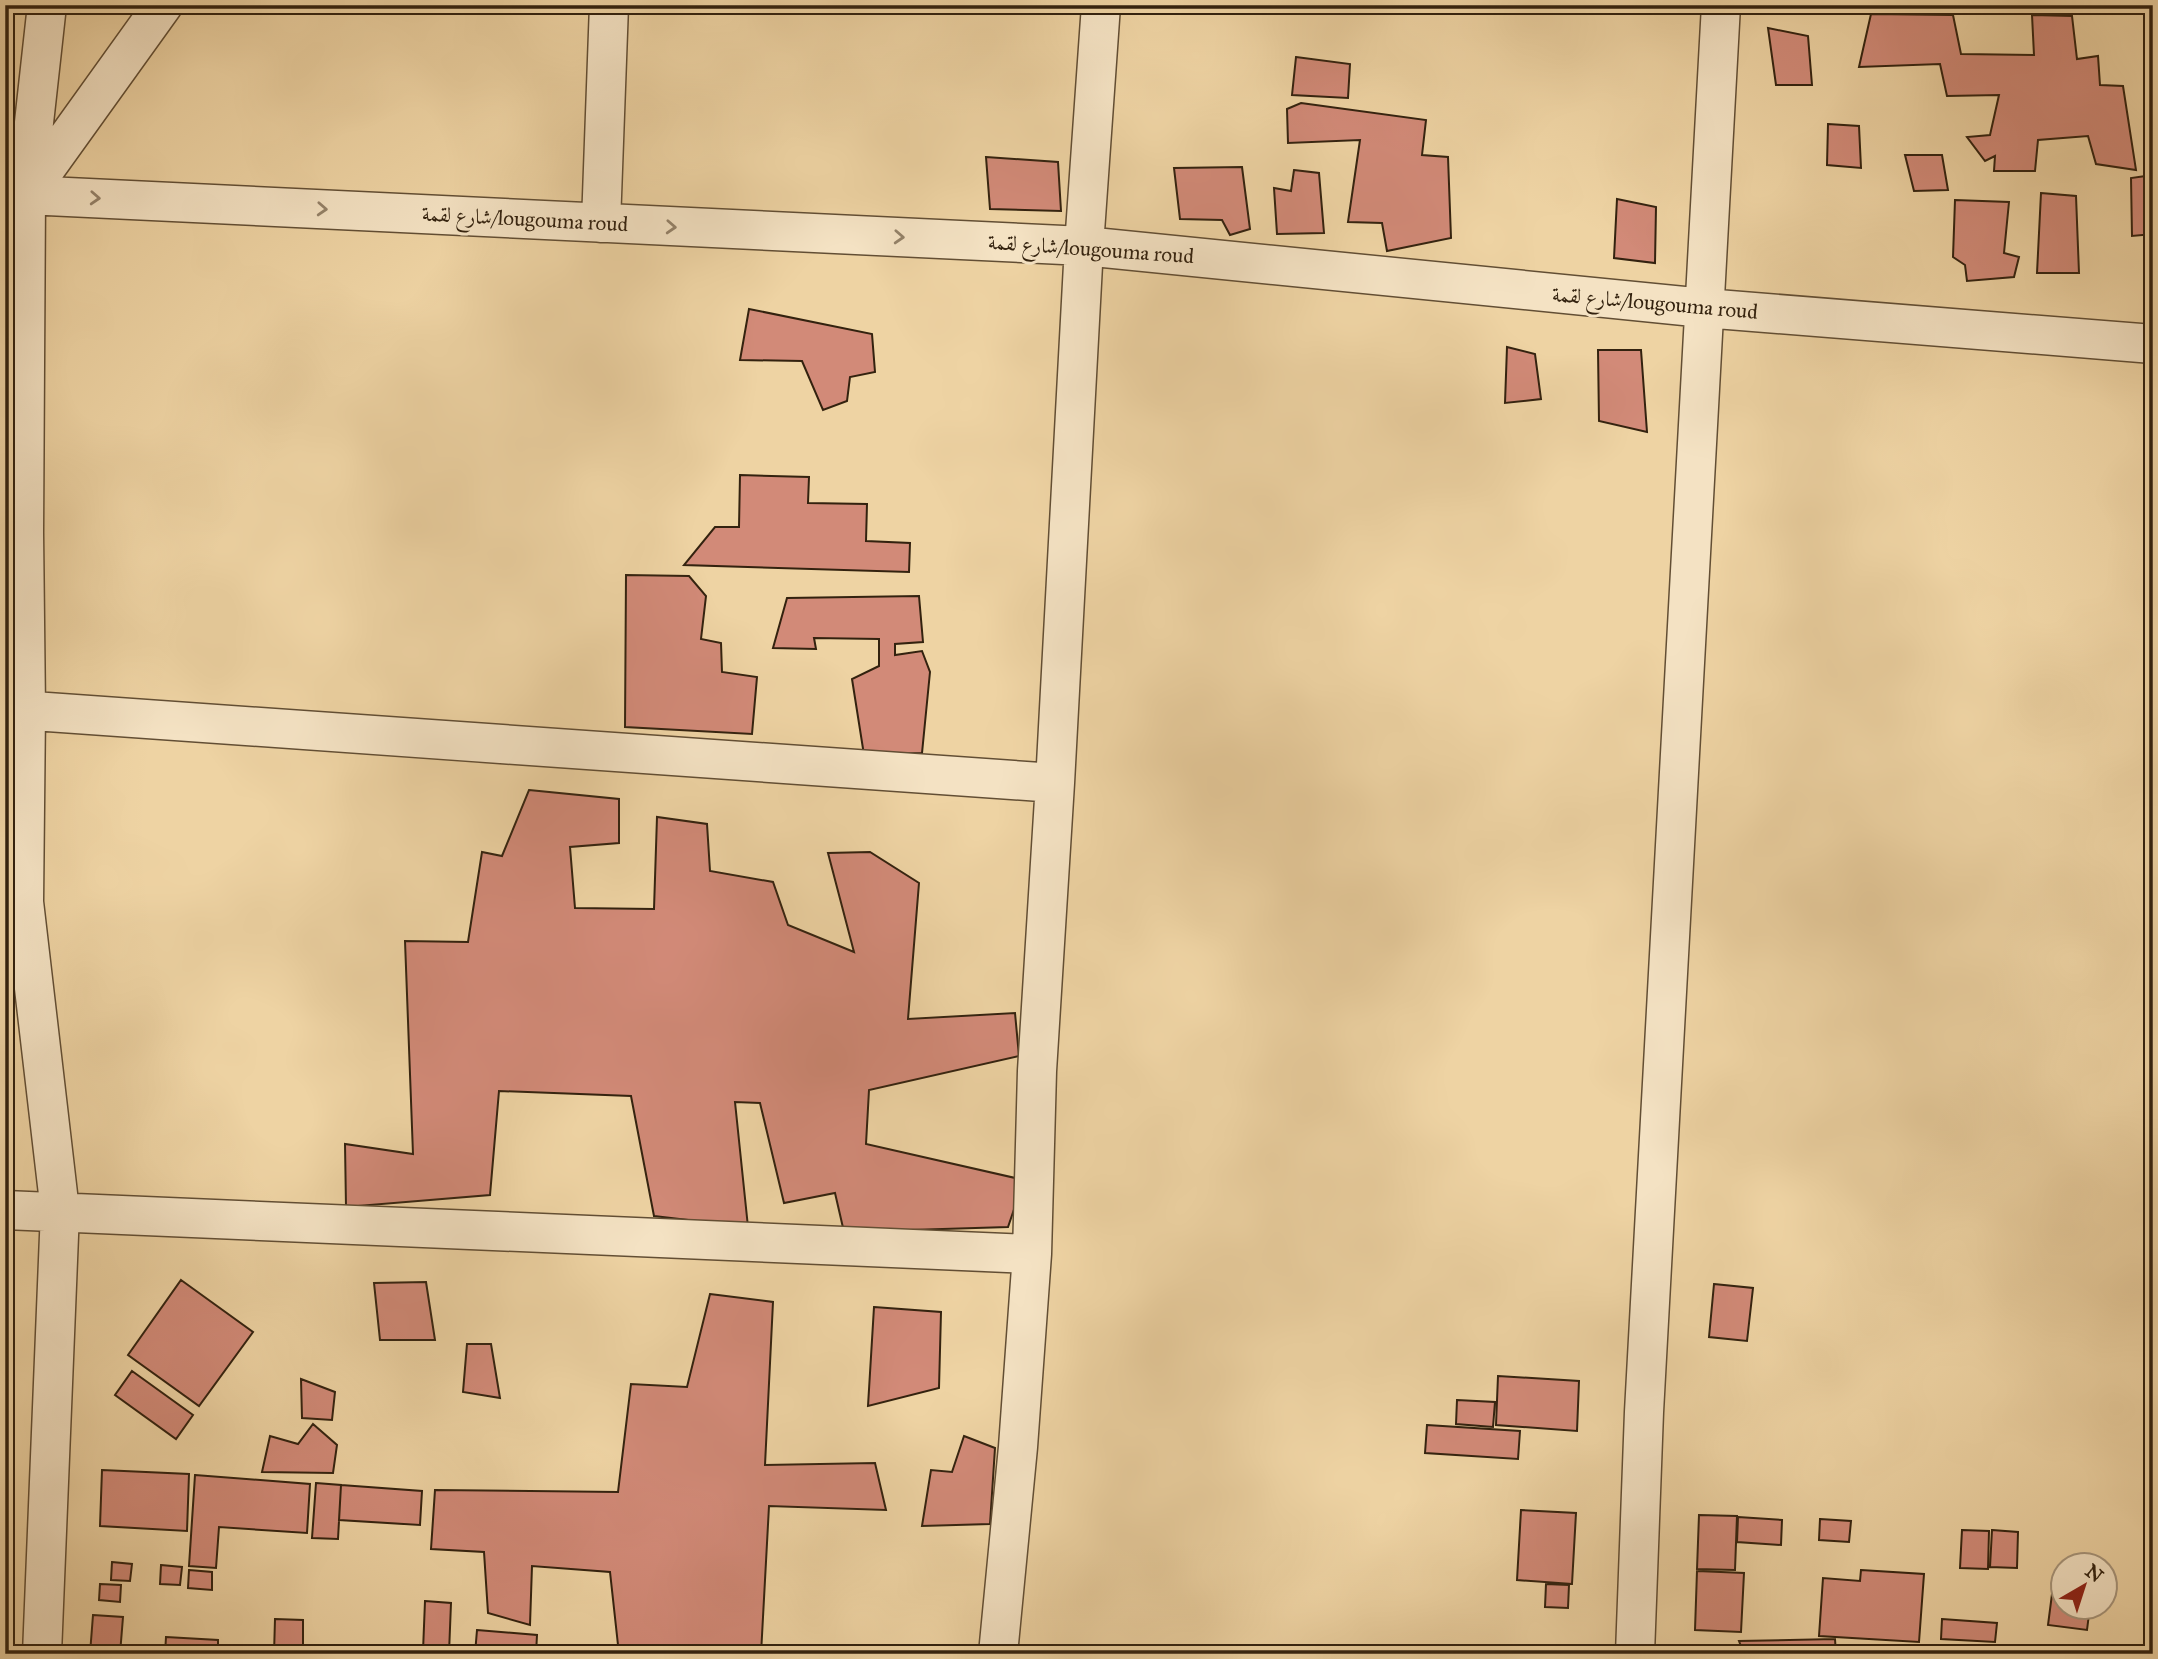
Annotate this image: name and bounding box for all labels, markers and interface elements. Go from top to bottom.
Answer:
one-way arrow [89,190,100,205]
street label: شارع لقمة/lougouma roud [421,201,629,242]
one-way arrow [317,202,328,217]
one-way arrow [666,219,677,234]
street label: شارع لقمة/lougouma roud [987,229,1195,274]
one-way arrow [893,230,904,245]
street label: شارع لقمة/lougouma roud [1551,281,1759,330]
north arrow [2050,1550,2120,1620]
text: N [2081,1559,2108,1587]

